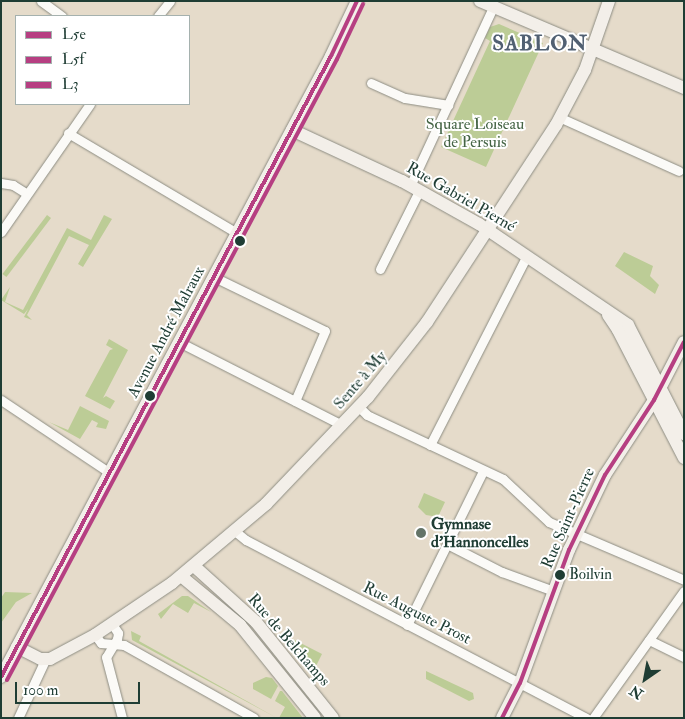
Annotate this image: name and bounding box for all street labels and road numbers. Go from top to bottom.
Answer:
street label: Rue Gabriel Pierné [403,158,519,236]
street label: Avenue André Malraux [123,263,209,401]
street label: Sente à My [329,347,391,413]
street label: Rue Saint-Pierre [537,465,599,571]
street label: Rue Auguste Prost [360,578,474,648]
street label: Rue de Belchamps [244,590,334,690]

